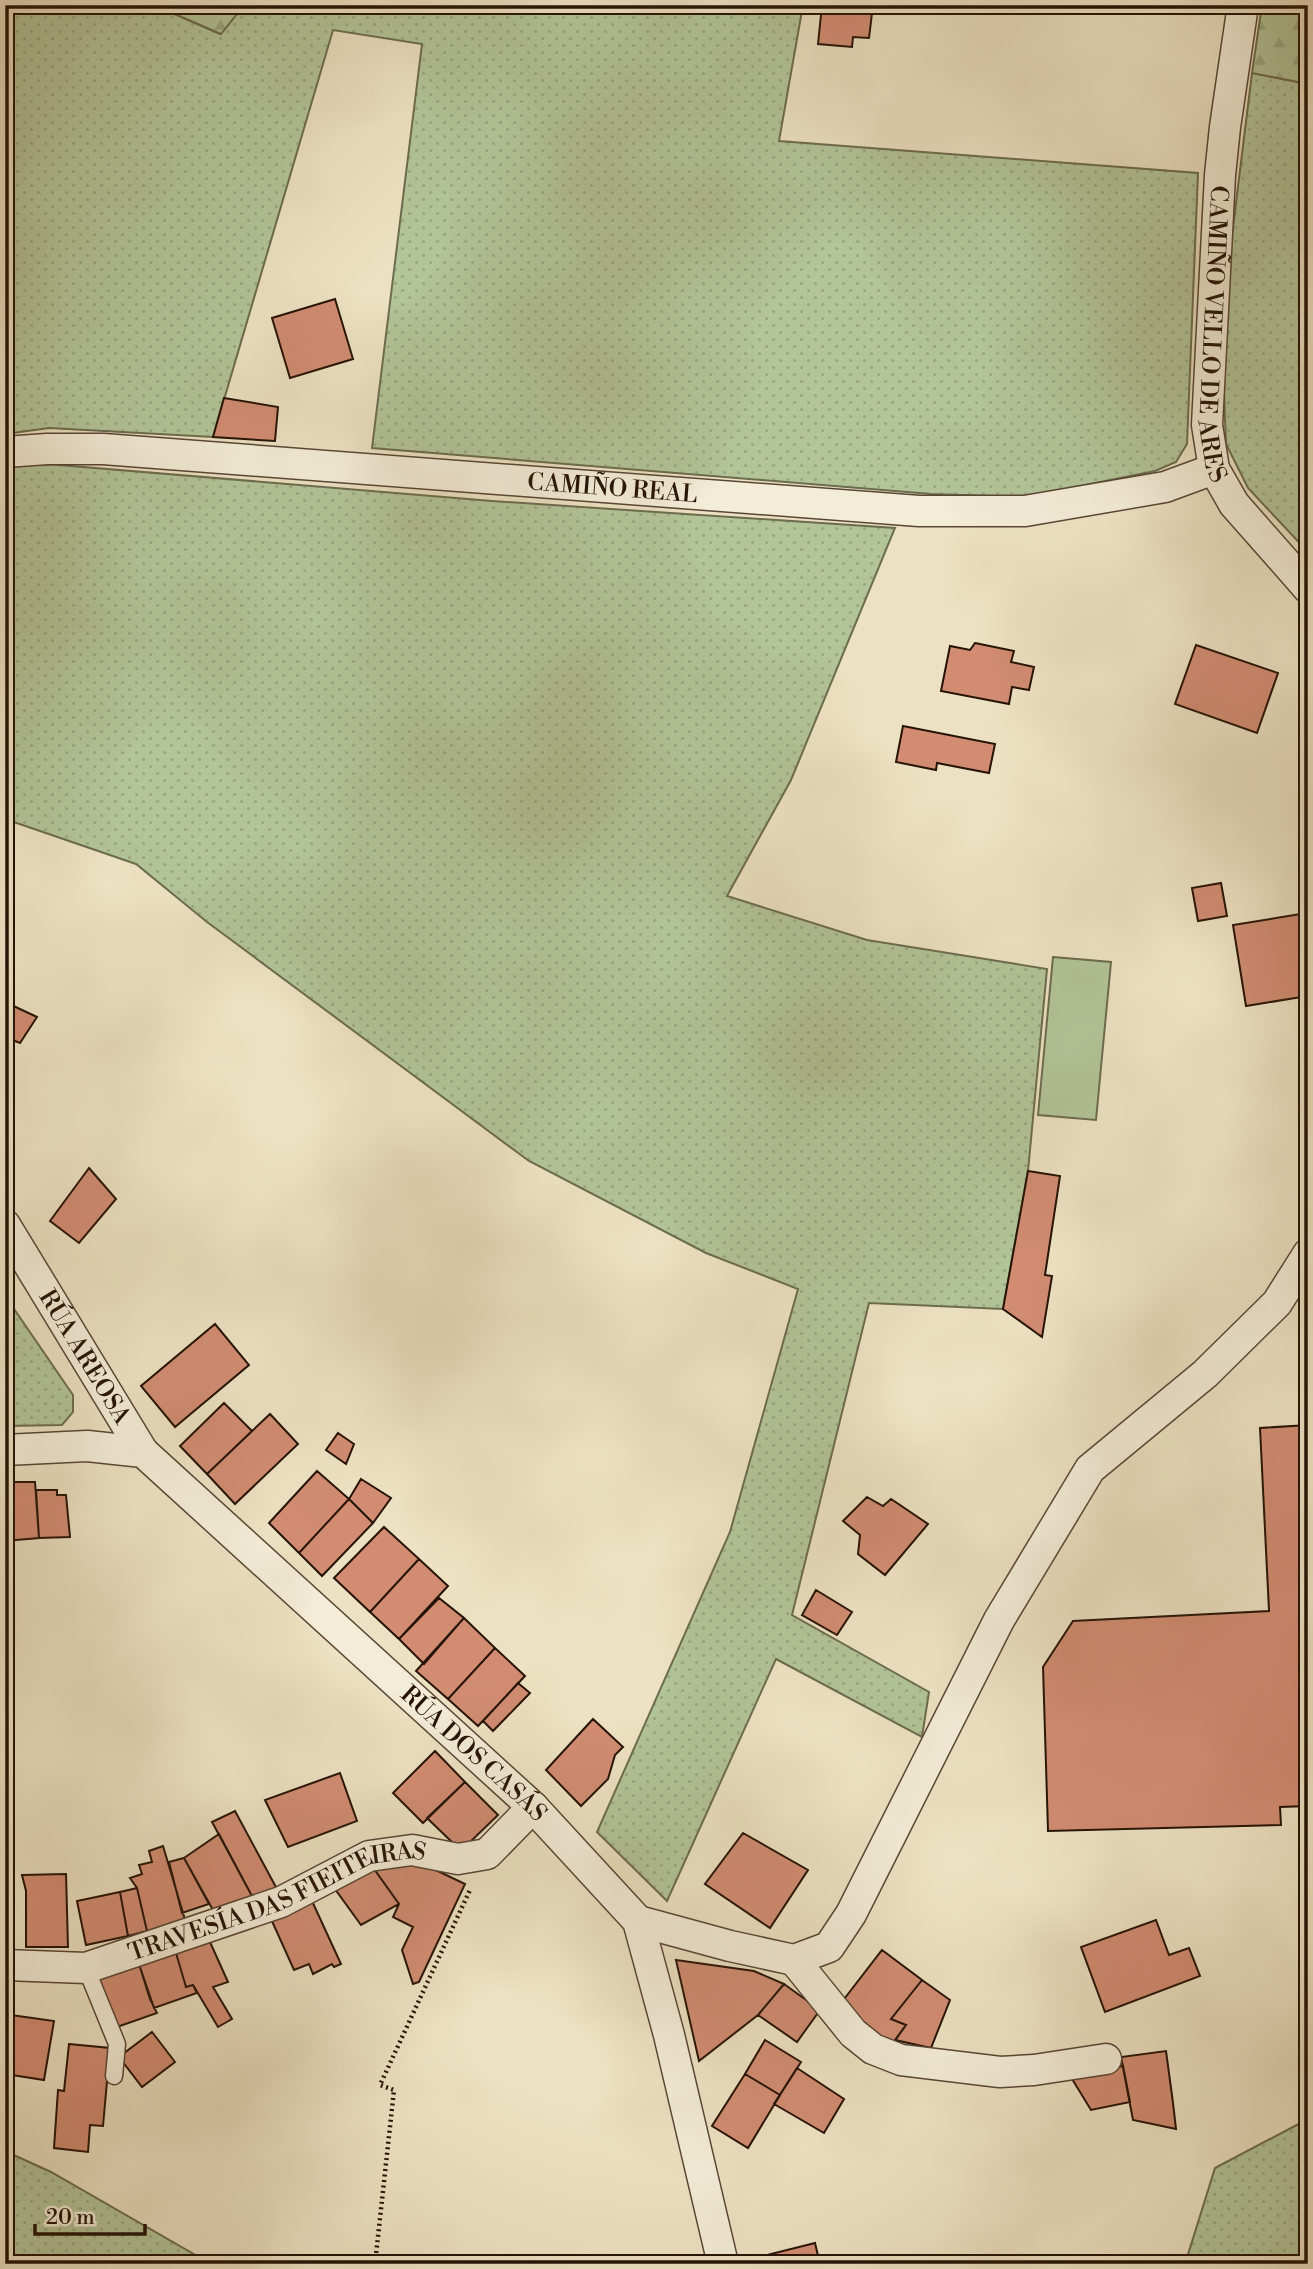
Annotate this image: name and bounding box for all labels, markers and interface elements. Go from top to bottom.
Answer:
street label: CAMIÑO VELLO DE ARES [1190,185,1233,489]
street label: CAMIÑO REAL [526,467,699,510]
street label: RÚA AREOSA [32,1284,137,1430]
street label: RÚA DOS CASÁS [394,1680,553,1828]
street label: TRAVESÍA DAS FIEITEIRAS [124,1836,429,1969]
scale bar [35,2192,145,2236]
text: 20 m [46,2205,95,2231]

